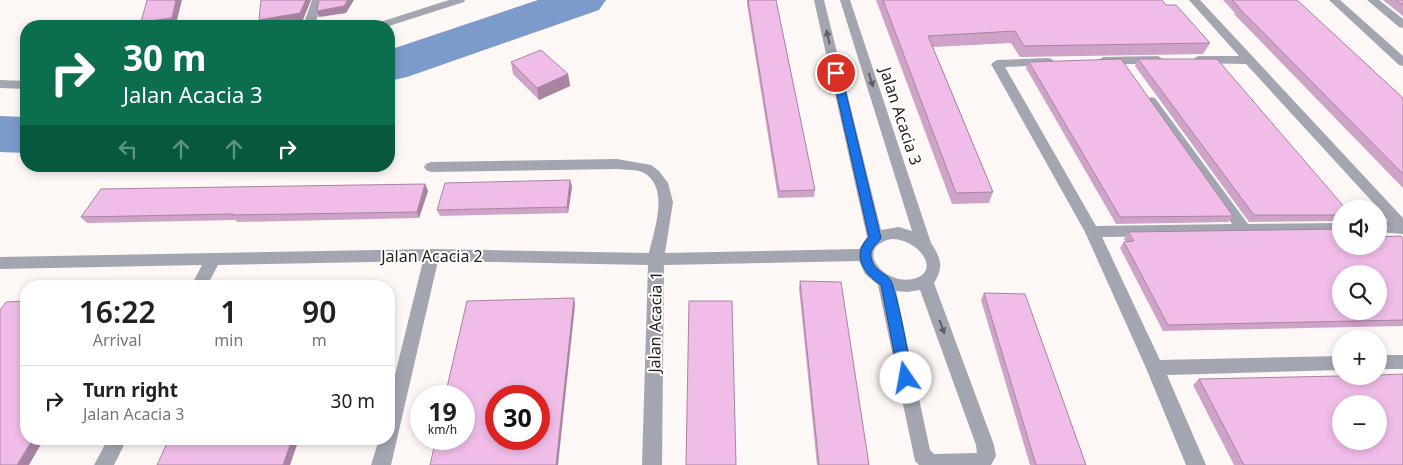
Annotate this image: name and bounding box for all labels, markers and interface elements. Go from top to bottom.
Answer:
one-way arrow [824,29,832,44]
text: 30 m [123,34,206,81]
icon: right [40,40,105,105]
pin [815,52,857,94]
icon: arrive [822,59,850,87]
street label: Jalan Acacia 3 [874,62,927,168]
one-way arrow [867,72,875,87]
text: Jalan Acacia 3 [123,79,263,109]
icon: left [114,135,142,163]
icon: ahead [167,135,195,163]
icon: ahead [220,135,248,163]
icon: right [273,135,301,163]
map controls [1332,200,1387,450]
button: sound [1332,200,1387,255]
street label: Jalan Acacia 2 [379,245,483,267]
button: search [1332,265,1387,320]
street label: Jalan Acacia 1 [643,271,667,375]
text: 16:22 [79,291,156,332]
text: 1 [220,291,237,332]
text: 90 [302,291,336,332]
one-way arrow [938,320,946,335]
text: Arrival [93,329,142,351]
text: min [214,329,243,351]
text: m [312,329,327,351]
button: + [1332,330,1387,385]
position arrow [879,351,931,403]
text: Turn right [83,377,178,403]
speed limit sign: 30 [485,385,550,450]
icon: right [40,387,68,415]
text: 30 m [331,388,375,414]
text: 19 [428,394,457,428]
button: − [1332,395,1387,450]
text: Jalan Acacia 3 [83,403,184,425]
text: km/h [428,421,457,438]

